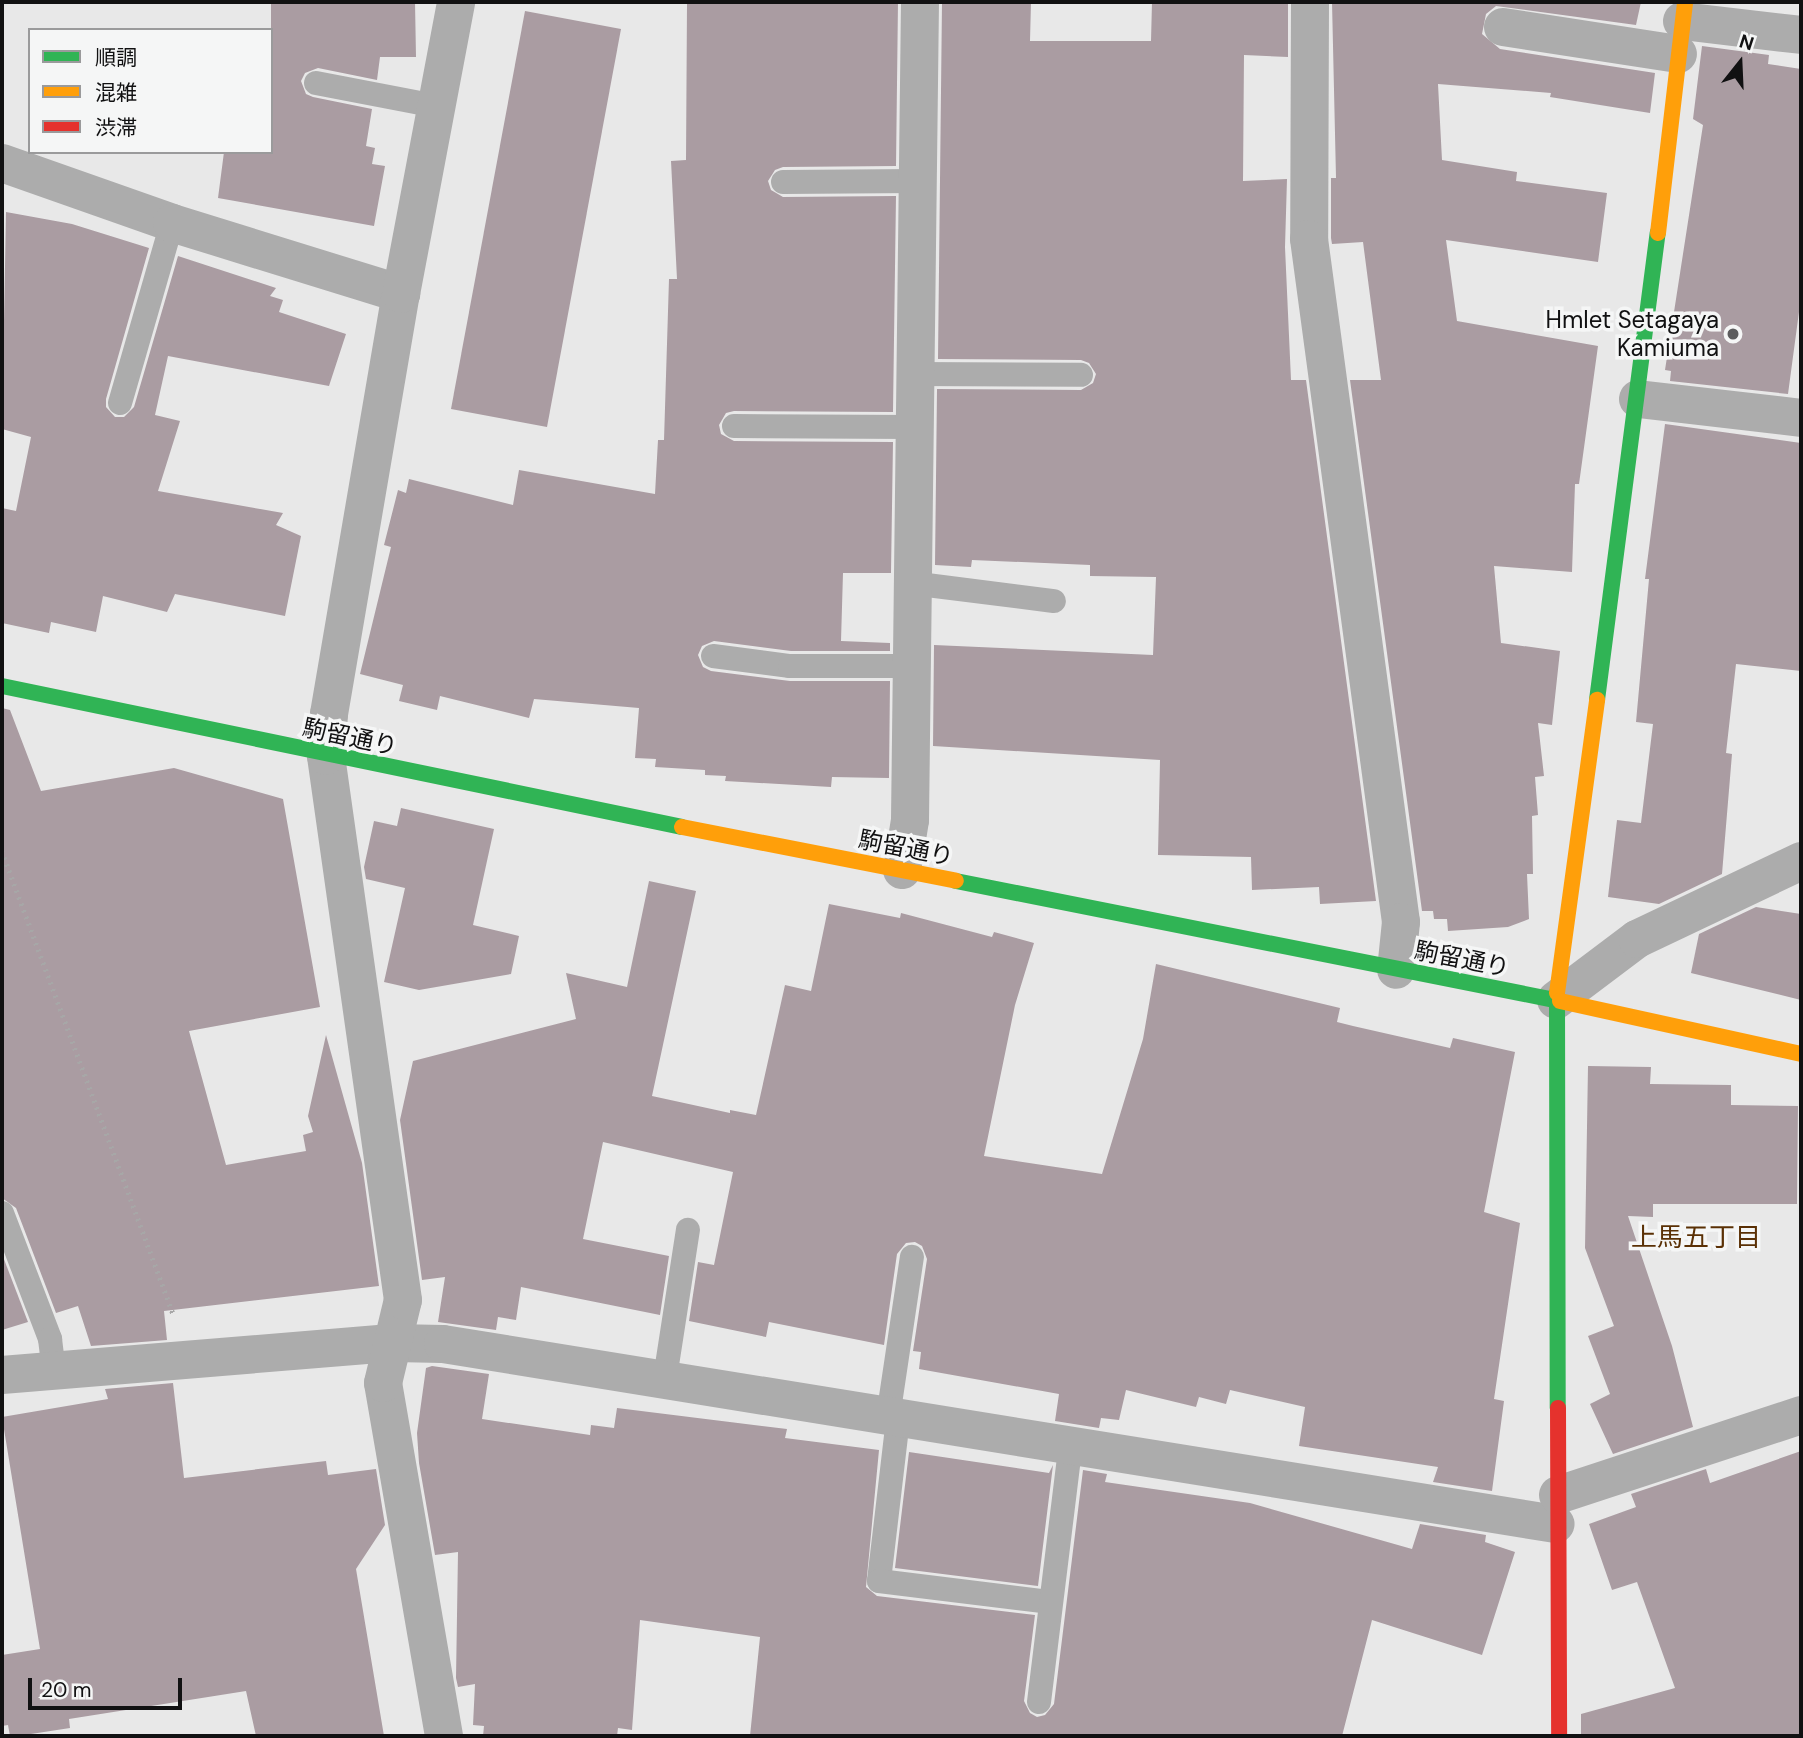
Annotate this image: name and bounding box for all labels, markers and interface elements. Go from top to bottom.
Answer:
legend [28,28,273,154]
north arrow [1705,28,1775,98]
text: N [1736,29,1757,57]
text: 順調 [95,44,137,72]
text: 混雑 [95,79,137,107]
text: 渋滞 [95,114,137,142]
place label: Hmlet Setagaya Kamiuma [1546,306,1719,362]
marker: Hmlet Setagaya Kamiuma [1725,326,1741,342]
street label: 駒留通り [300,713,400,761]
street label: 駒留通り [856,825,956,871]
street label: 駒留通り [1412,936,1512,982]
district label: 上馬五丁目 [1631,1222,1761,1254]
scale bar [32,1664,186,1708]
text: 20 m [41,1676,92,1704]

